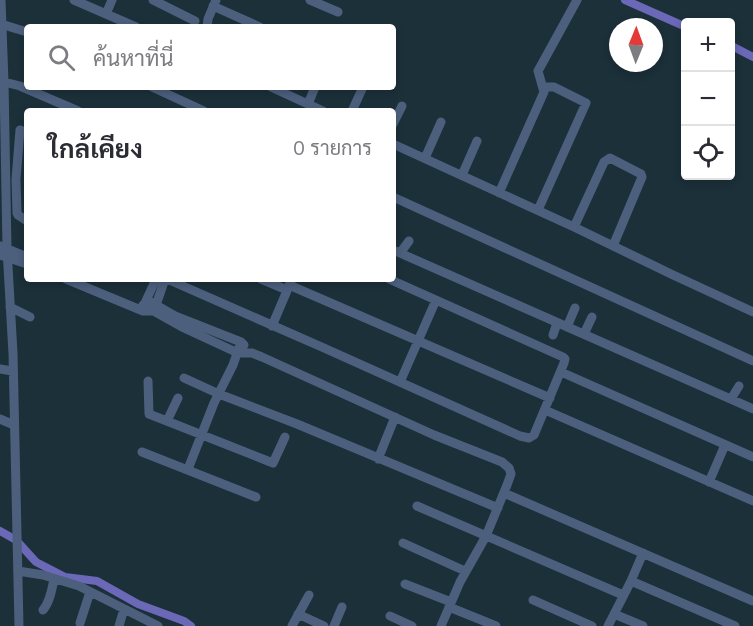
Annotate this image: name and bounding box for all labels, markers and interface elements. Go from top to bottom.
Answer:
north arrow [609,18,663,72]
map controls [681,18,735,180]
button: + [681,18,735,72]
search box [24,24,396,90]
icon: search [45,41,78,74]
text: ค้นหาที่นี่ [93,44,173,72]
button: − [681,72,735,126]
button: locate [681,126,735,180]
text: ใกล้เคียง [48,132,143,165]
text: 0 รายการ [293,135,372,160]

